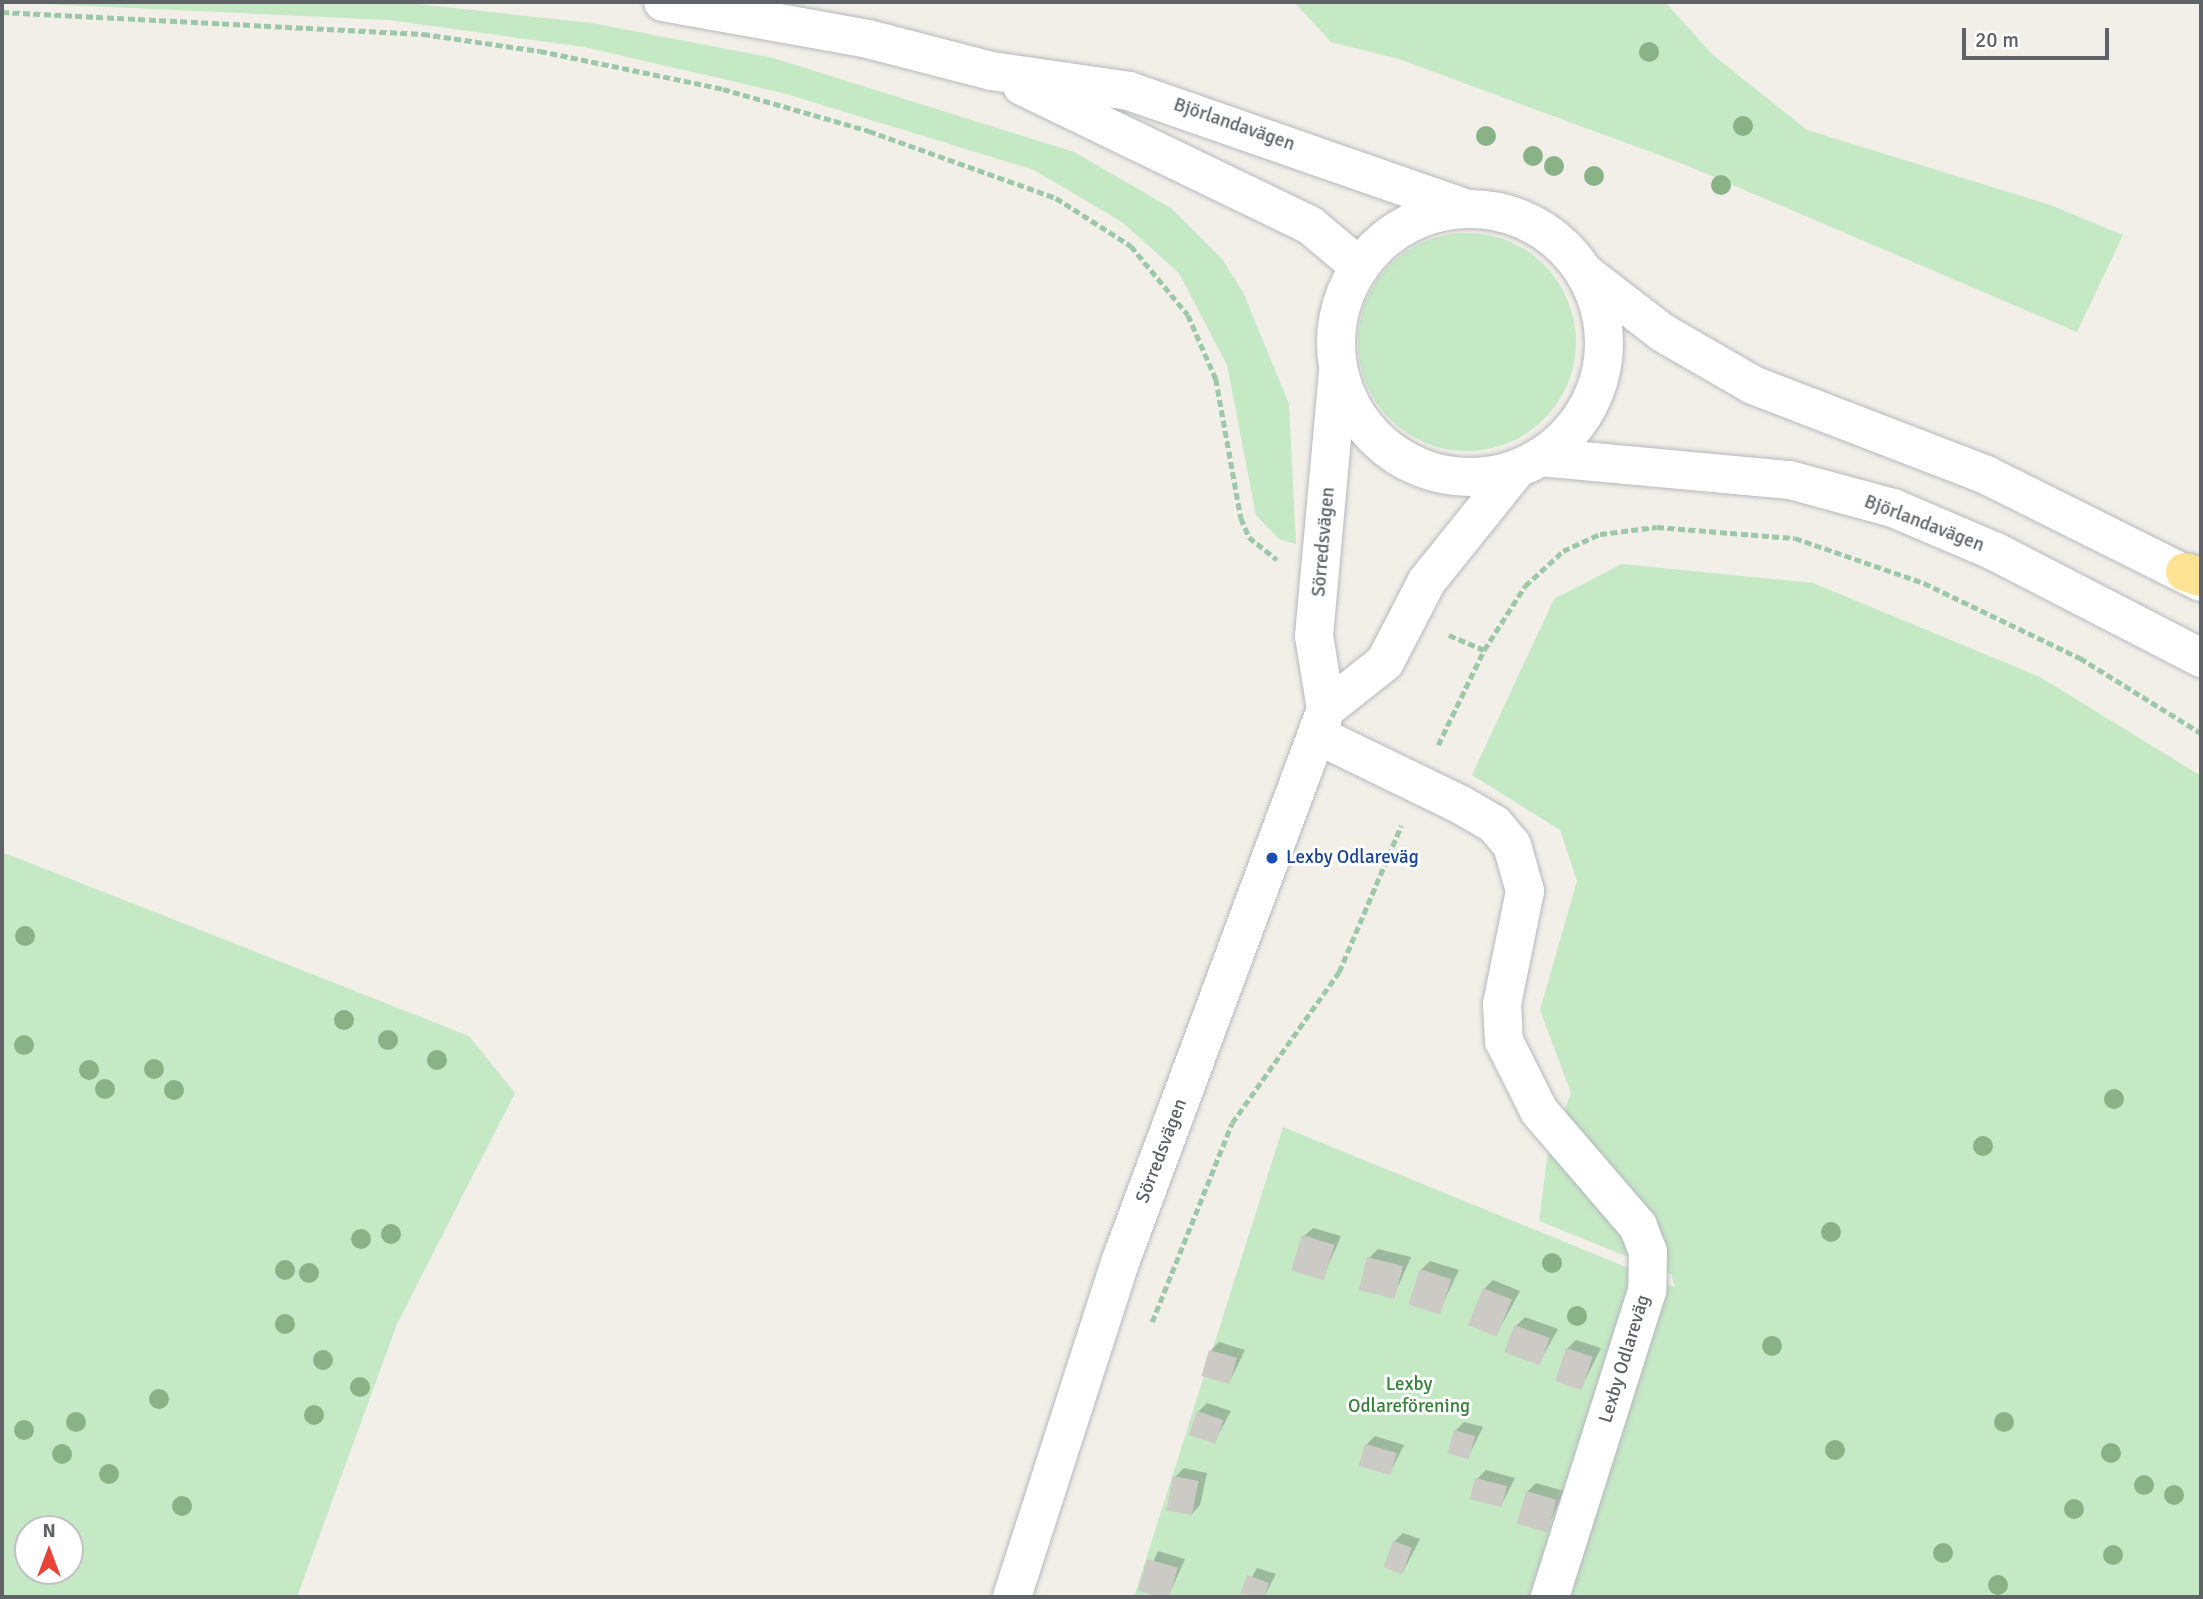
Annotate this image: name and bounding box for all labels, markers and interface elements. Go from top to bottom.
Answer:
scale bar [1965,14,2112,58]
text: 20 m [1975,27,2019,53]
street label: Björlandavägen [1170,94,1298,156]
street label: Sörredsvägen [1308,486,1340,598]
street label: Björlandavägen [1861,491,1987,557]
place label: Lexby Odlareväg [1286,847,1419,869]
marker: Lexby Odlareväg [1264,850,1280,866]
street label: Sörredsvägen [1132,1096,1192,1206]
street label: Lexby Odlareväg [1595,1292,1655,1426]
park label: Lexby Odlareförening [1348,1374,1470,1418]
north arrow [14,1515,84,1585]
text: N [42,1519,56,1543]

